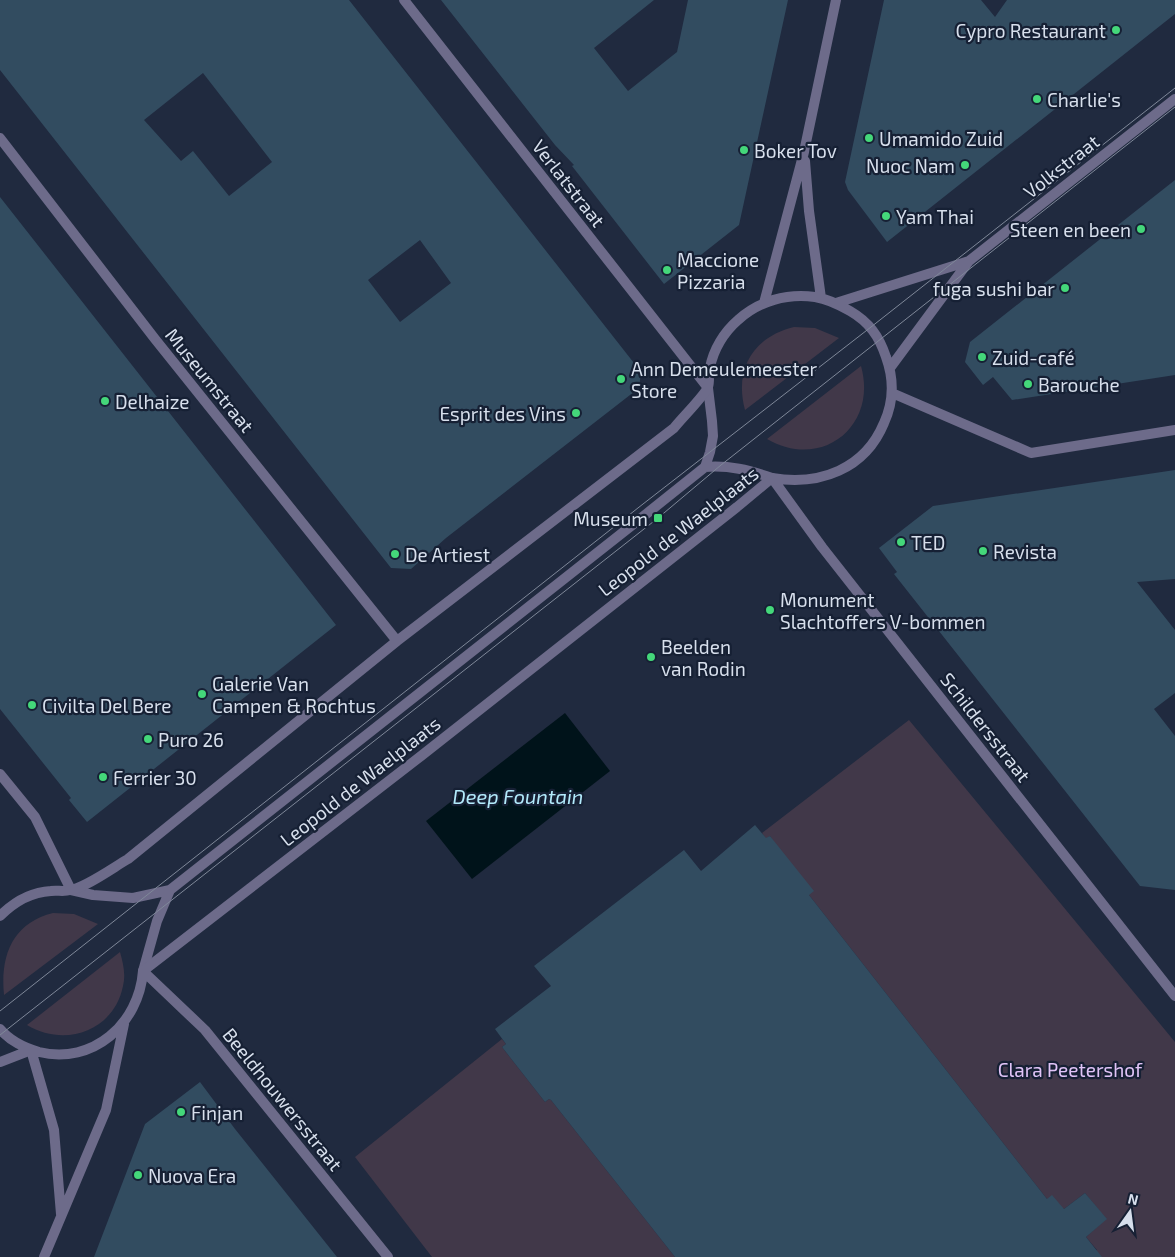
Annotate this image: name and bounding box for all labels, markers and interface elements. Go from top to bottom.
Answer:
place label: Cypro Restaurant [956,19,1106,42]
marker: Cypro Restaurant [1110,24,1122,36]
place label: Charlie's [1047,88,1121,111]
marker: Charlie's [1031,93,1043,105]
place label: Umamido Zuid [879,127,1003,150]
street label: Volkstraat [1019,129,1103,203]
marker: Umamido Zuid [863,132,875,144]
street label: Verlatstraat [528,135,610,231]
place label: Boker Tov [754,139,837,162]
marker: Boker Tov [738,144,750,156]
place label: Nuoc Nam [866,154,955,177]
marker: Nuoc Nam [959,159,971,171]
place label: Yam Thai [896,205,974,228]
marker: Yam Thai [880,210,892,222]
place label: Steen en been [1010,218,1131,241]
marker: Steen en been [1135,223,1147,235]
place label: Maccione Pizzaria [677,248,759,293]
marker: Maccione Pizzaria [661,264,673,276]
place label: fuga sushi bar [933,277,1055,300]
marker: fuga sushi bar [1059,282,1071,294]
street label: Museumstraat [161,323,259,437]
place label: Zuid-café [992,346,1075,369]
marker: Zuid-café [976,351,988,363]
place label: Ann Demeulemeester Store [631,357,818,402]
marker: Ann Demeulemeester Store [615,373,627,385]
place label: Barouche [1038,373,1120,396]
marker: Barouche [1022,378,1034,390]
place label: Delhaize [115,390,190,413]
marker: Delhaize [99,395,111,407]
place label: Esprit des Vins [439,402,566,425]
marker: Esprit des Vins [570,407,582,419]
street label: Leopold de Waelplaats [593,461,763,601]
place label: Museum [573,507,648,530]
marker: Museum [652,512,664,524]
place label: TED [911,531,945,554]
marker: TED [895,536,907,548]
place label: Revista [993,540,1057,563]
place label: De Artiest [405,543,490,566]
marker: Revista [977,545,989,557]
marker: De Artiest [389,548,401,560]
place label: Monument Slachtoffers V-bommen [780,588,986,633]
marker: Monument Slachtoffers V-bommen [764,604,776,616]
place label: Beelden van Rodin [661,635,746,680]
marker: Beelden van Rodin [645,651,657,663]
street label: Schildersstraat [936,668,1036,786]
place label: Galerie Van Campen & Rochtus [212,672,376,717]
marker: Galerie Van Campen & Rochtus [196,688,208,700]
place label: Civilta Del Bere [42,694,172,717]
marker: Civilta Del Bere [26,699,38,711]
street label: Leopold de Waelplaats [275,711,445,851]
place label: Puro 26 [158,728,224,751]
marker: Puro 26 [142,733,154,745]
place label: Ferrier 30 [113,766,197,789]
marker: Ferrier 30 [97,771,109,783]
water label: Deep Fountain [453,784,583,808]
street label: Beeldhouwersstraat [218,1023,348,1175]
park label: Clara Peetershof [998,1058,1143,1081]
place label: Finjan [191,1101,243,1124]
marker: Finjan [175,1106,187,1118]
place label: Nuova Era [148,1164,236,1187]
marker: Nuova Era [132,1169,144,1181]
north arrow [1105,1187,1155,1237]
text: N [1126,1189,1140,1208]

